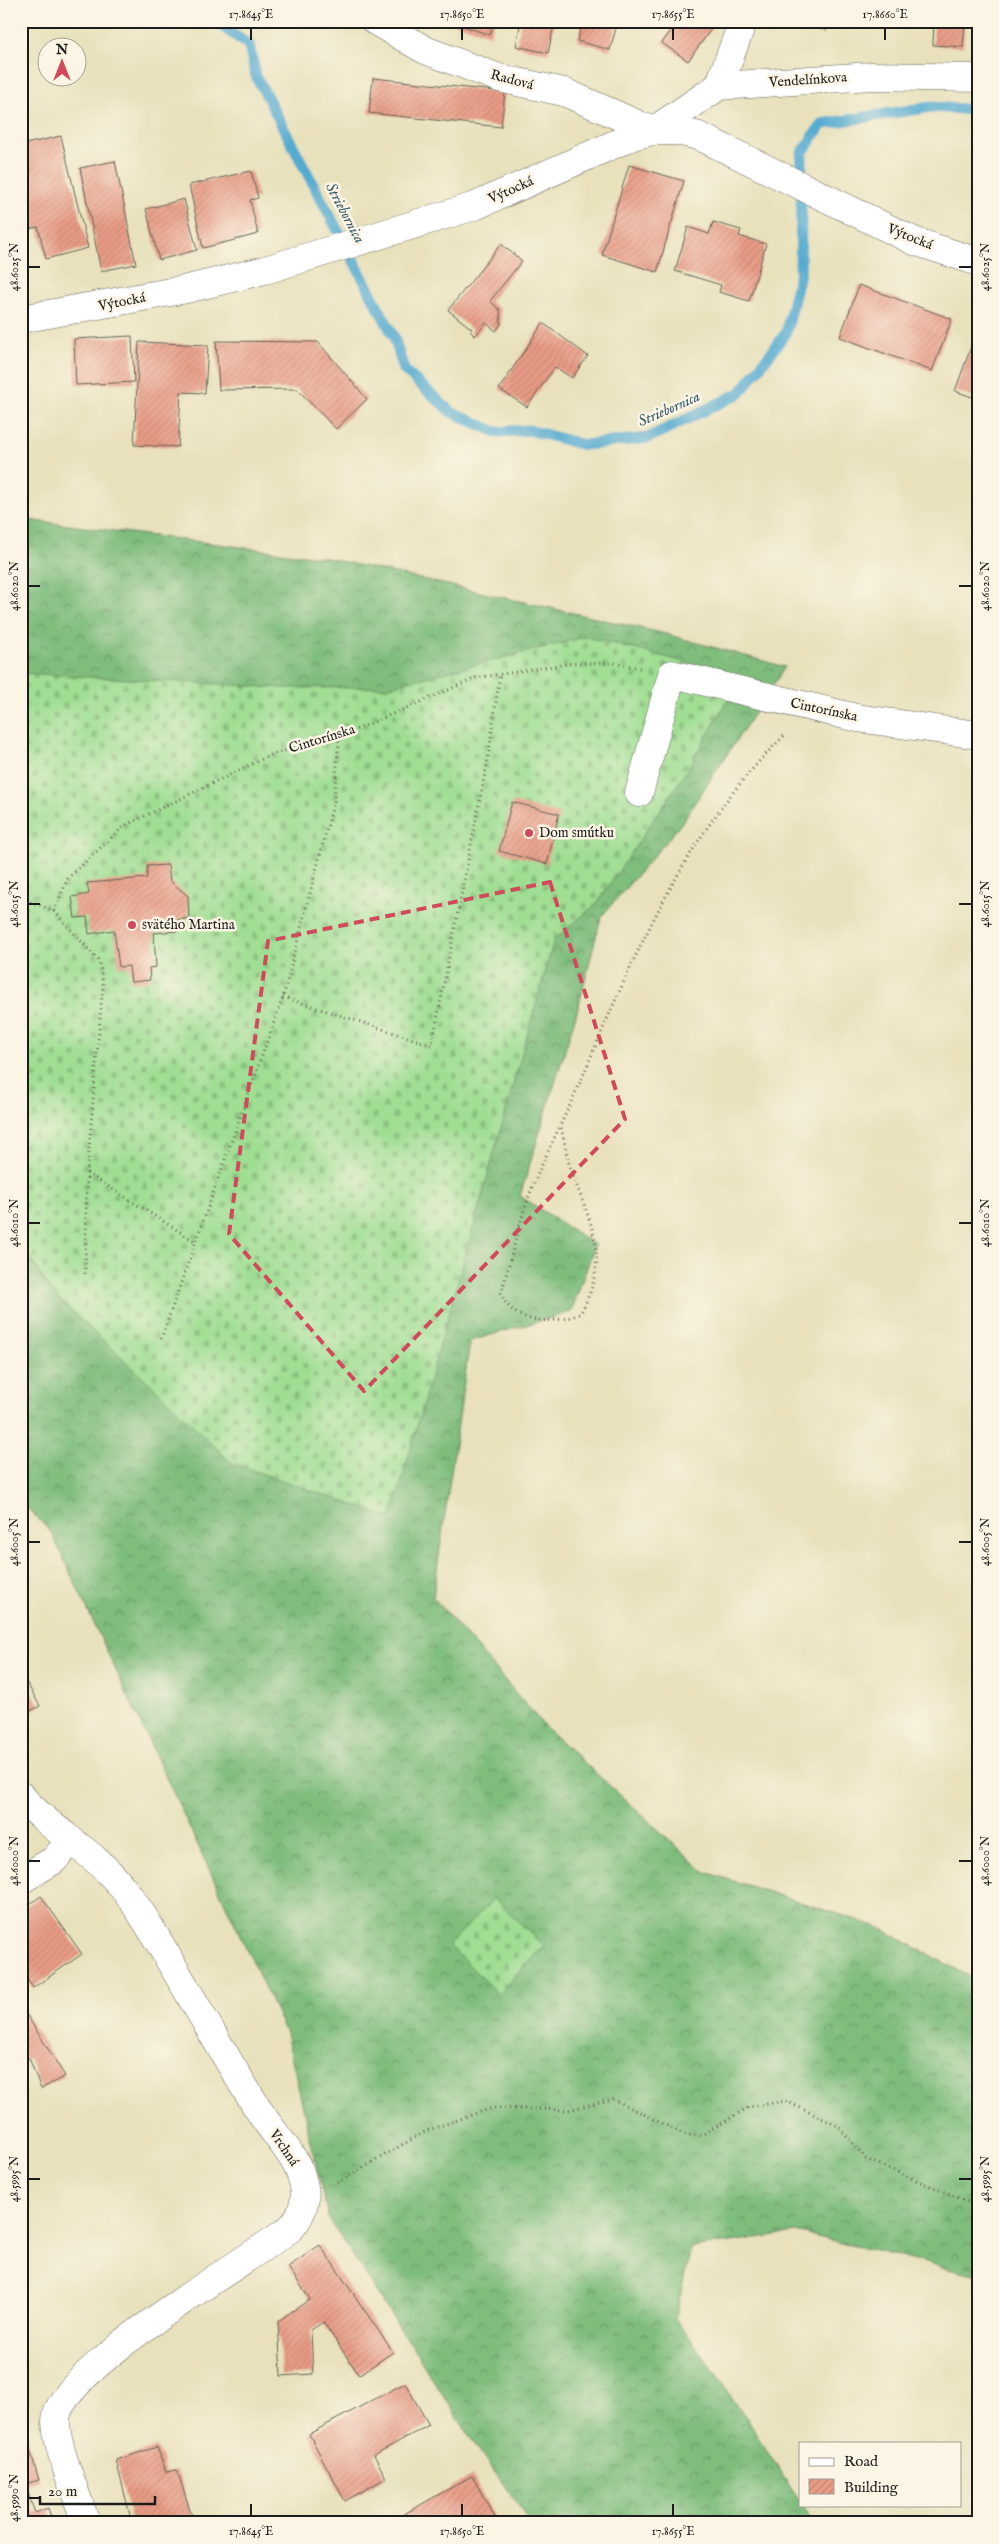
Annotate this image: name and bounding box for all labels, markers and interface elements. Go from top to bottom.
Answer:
text: 17.8645°E [229,7,273,22]
text: 17.8650°E [440,7,484,22]
text: 17.8655°E [651,7,695,22]
text: 17.8660°E [862,7,908,22]
north arrow [38,38,88,88]
text: N [55,41,68,59]
street label: Radová [489,66,536,95]
street label: Vendelínkova [767,68,849,92]
street label: Výtocká [485,172,537,208]
water label: Striebornica [321,179,369,247]
street label: Výtocká [884,219,936,255]
text: 48.6025°N [7,242,22,291]
text: 48.6025°N [978,242,993,291]
street label: Výtocká [96,288,148,316]
water label: Striebornica [635,387,703,431]
text: 48.6020°N [7,560,22,611]
text: 48.6020°N [978,560,993,611]
street label: Cintorínska [789,694,860,726]
street label: Cintorínska [287,720,358,758]
place label: Dom smútku [539,824,614,842]
marker: Dom smútku [523,827,535,839]
text: 48.6015°N [7,880,22,928]
text: 48.6015°N [978,880,993,928]
place label: svätého Martina [142,916,236,934]
marker: svätého Martina [126,919,138,931]
text: 48.6010°N [7,1198,22,1247]
text: 48.6010°N [978,1198,993,1247]
text: 48.6005°N [7,1517,22,1566]
text: 48.6005°N [978,1517,993,1566]
text: 48.6000°N [7,1835,22,1886]
text: 48.6000°N [978,1835,993,1886]
street label: Vrchná [265,2125,303,2171]
text: 48.5995°N [7,2155,22,2202]
text: 48.5995°N [978,2155,993,2202]
legend [799,2442,962,2506]
text: Road [844,2452,879,2471]
text: 48.5990°N [7,2473,22,2522]
scale bar [40,2474,155,2506]
text: Building [844,2478,899,2497]
text: 20 m [48,2482,78,2501]
text: 17.8645°E [229,2524,273,2539]
text: 17.8650°E [440,2524,484,2539]
text: 17.8655°E [651,2524,695,2539]

